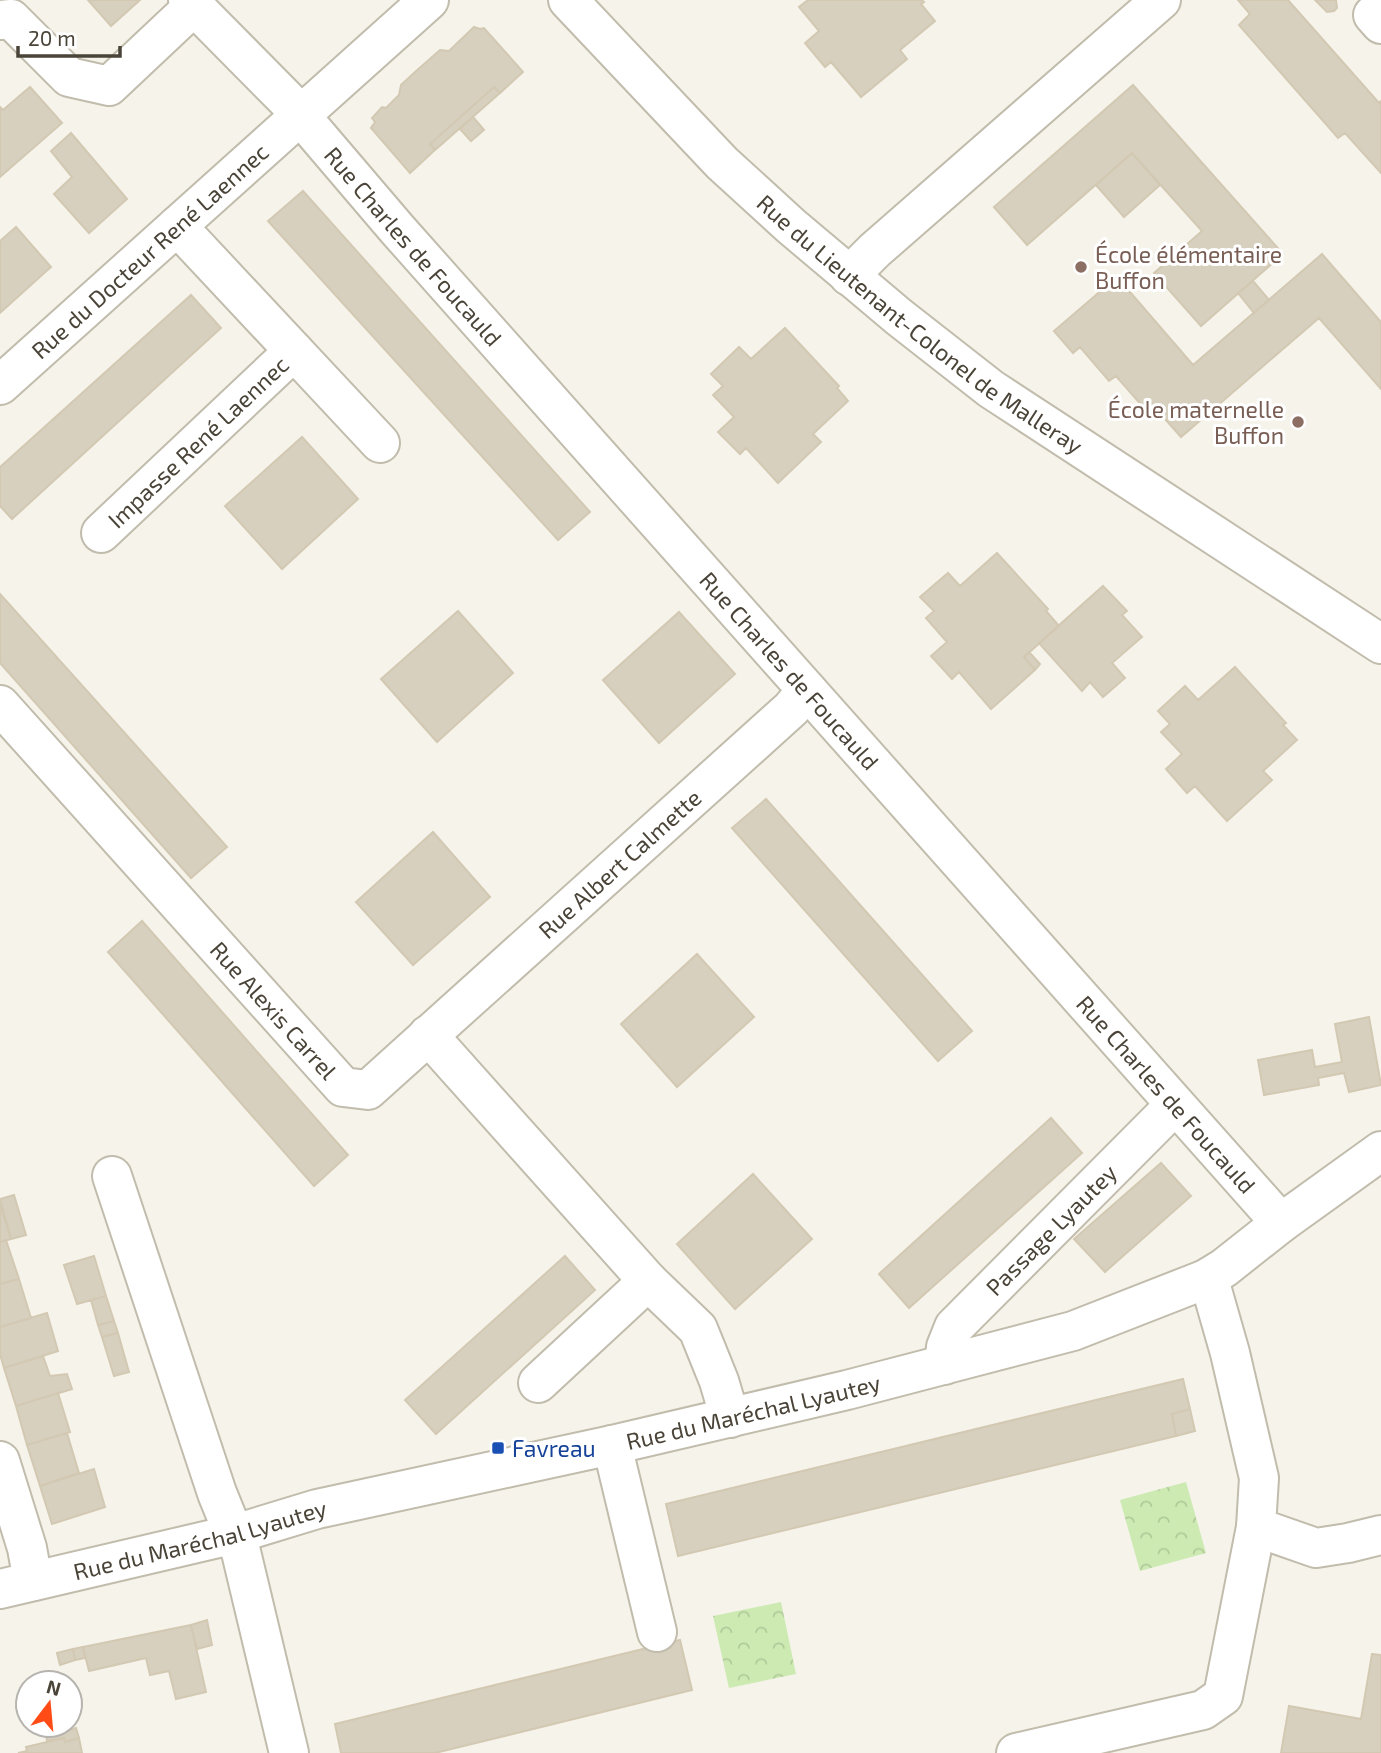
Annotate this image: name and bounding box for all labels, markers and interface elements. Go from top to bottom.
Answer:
scale bar [18,14,119,58]
text: 20 m [28,25,76,50]
street label: Rue du Docteur René Laennec [25,137,274,364]
street label: Rue Charles de Foucauld [319,141,508,351]
street label: Rue du Lieutenant-Colonel de Malleray [752,188,1088,459]
place label: École élémentaire Buffon [1095,240,1282,294]
marker: École élémentaire Buffon [1073,259,1089,275]
street label: Impasse René Laennec [102,350,294,533]
place label: École maternelle Buffon [1108,395,1284,449]
marker: École maternelle Buffon [1290,414,1306,430]
street label: Rue Charles de Foucauld [694,566,885,775]
street label: Rue Albert Calmette [532,783,707,944]
street label: Rue Alexis Carrel [205,935,343,1085]
street label: Rue Charles de Foucauld [1071,989,1262,1199]
street label: Passage Lyautey [980,1158,1122,1301]
street label: Rue du Maréchal Lyautey [623,1368,883,1455]
place label: Favreau [512,1434,596,1462]
marker: Favreau [490,1440,506,1456]
street label: Rue du Maréchal Lyautey [71,1493,329,1585]
north arrow [14,1669,84,1739]
text: N [44,1674,64,1700]

